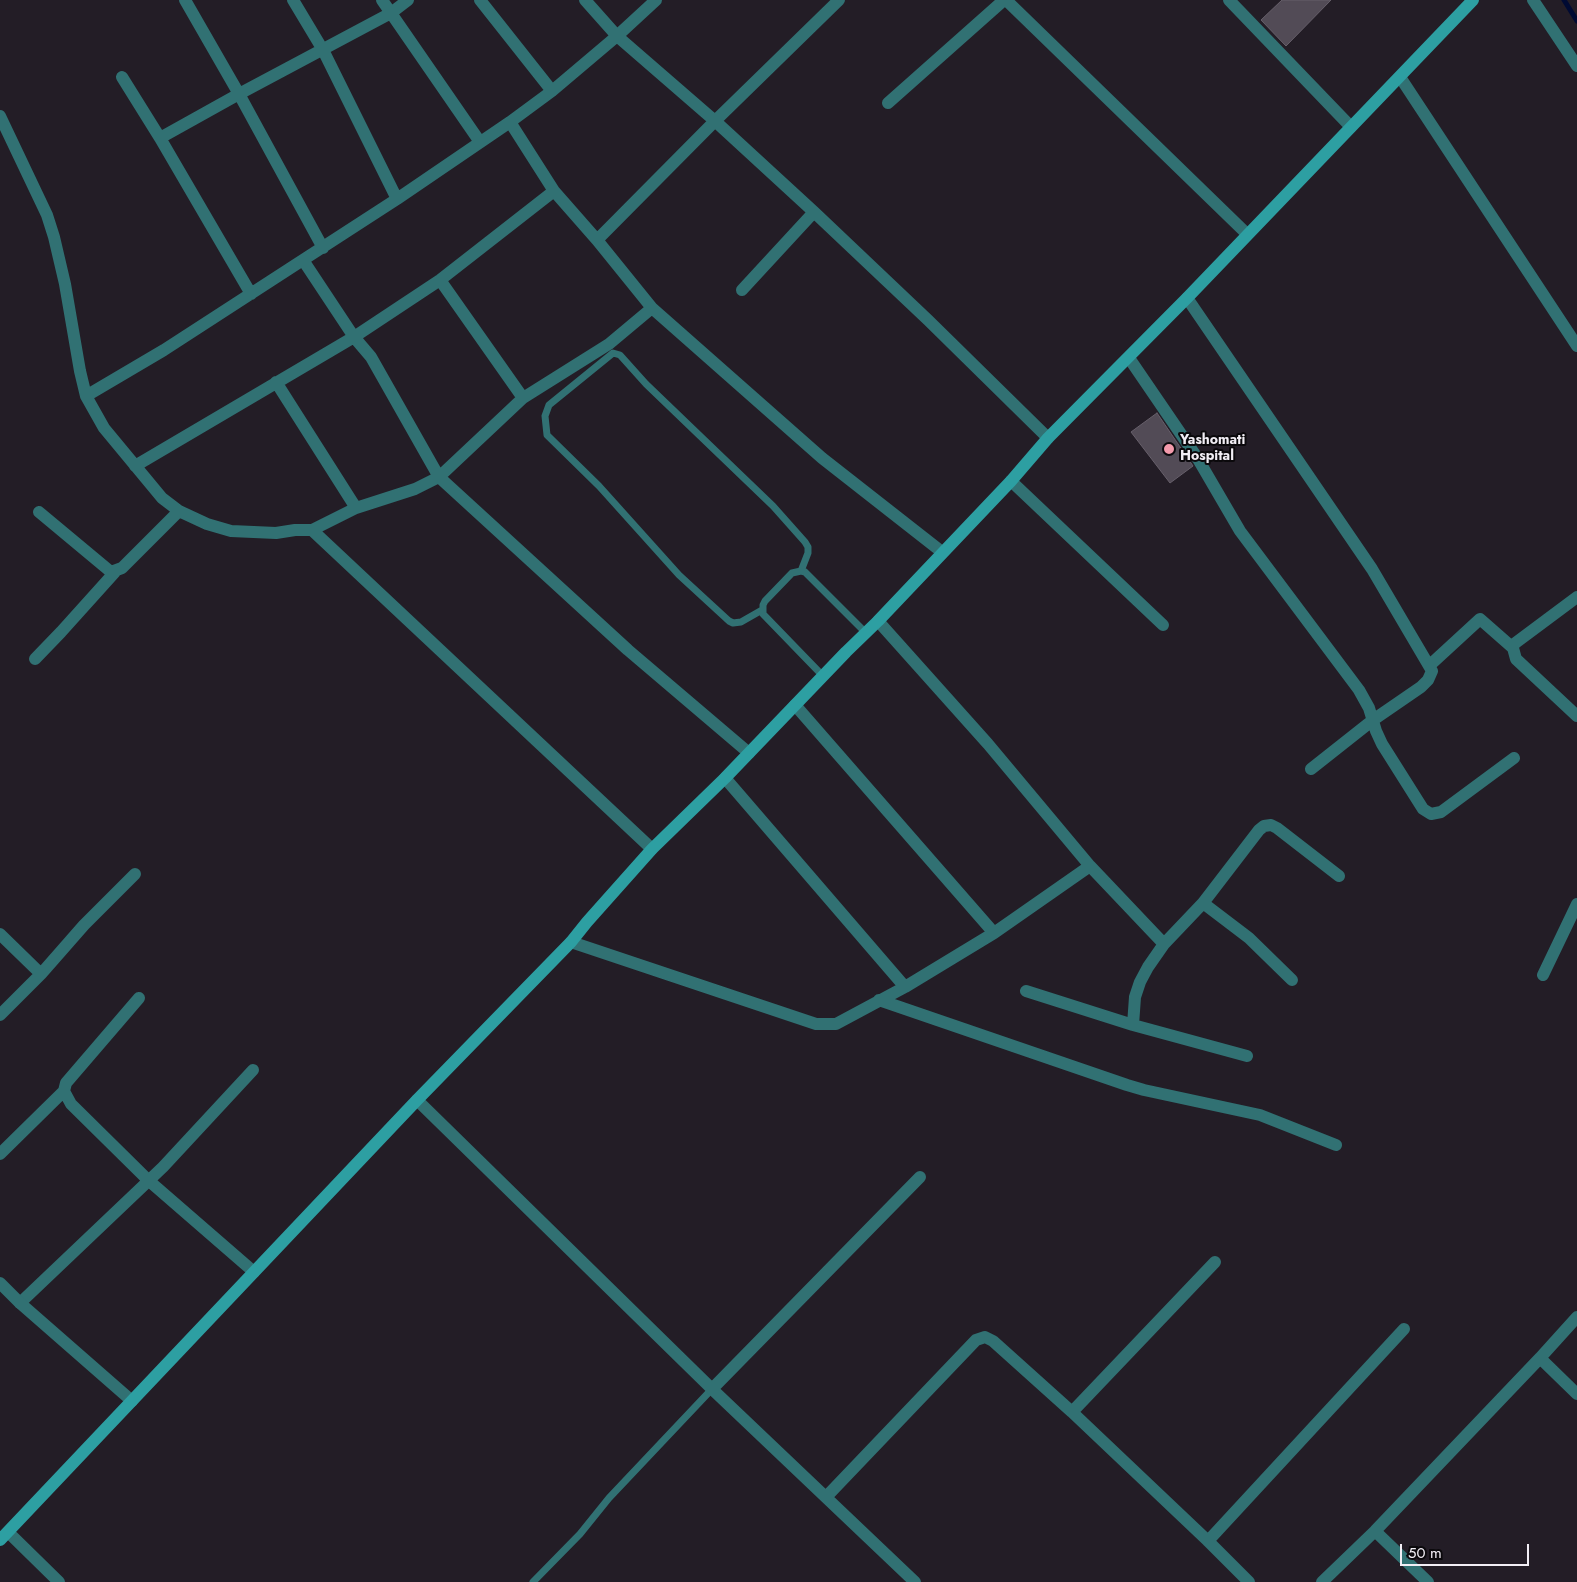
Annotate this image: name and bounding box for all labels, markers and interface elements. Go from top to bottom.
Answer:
place label: Yashomati Hospital [1180,433,1245,466]
marker: Yashomati Hospital [1162,442,1176,456]
scale bar [1402,1534,1531,1566]
text: 50 m [1408,1542,1442,1564]

